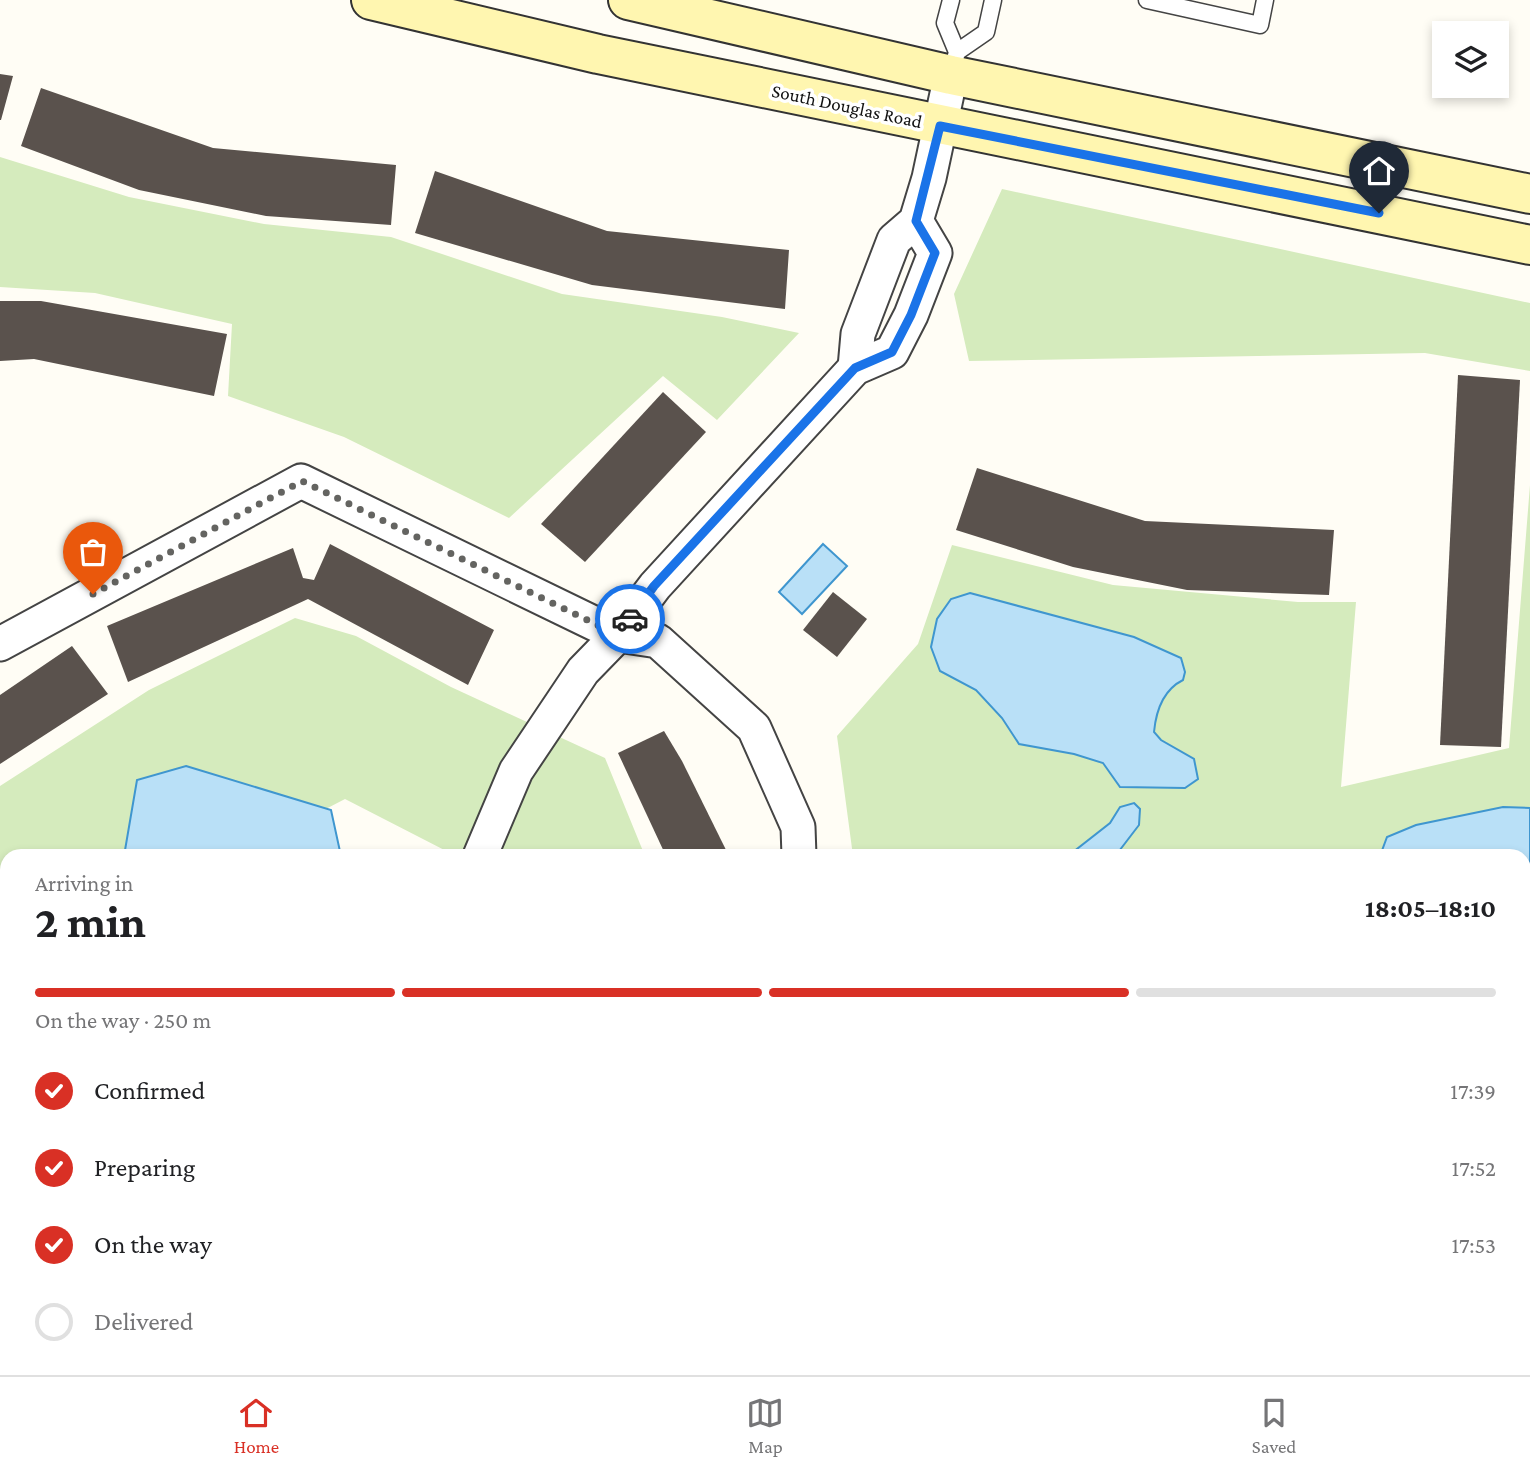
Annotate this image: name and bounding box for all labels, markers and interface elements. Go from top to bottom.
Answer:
map controls [1432,21,1509,98]
button: layers [1432,21,1509,98]
street label: South Douglas Road [770,80,924,132]
pin [1349,141,1409,213]
icon: home [1360,152,1398,190]
pin [63,522,123,594]
icon: bag [74,533,112,571]
courier [595,584,665,654]
icon: car [611,600,649,638]
text: Arriving in [35,870,133,896]
text: 18:05–18:10 [1365,894,1496,923]
text: 2 min [35,896,146,947]
text: On the way · 250 m [35,1007,211,1033]
icon: check [35,1072,73,1110]
text: Confirmed [94,1076,205,1105]
text: 17:39 [1450,1078,1496,1104]
icon: check [35,1149,73,1187]
text: Preparing [94,1153,195,1182]
text: 17:52 [1452,1155,1496,1181]
icon: check [35,1226,73,1264]
text: On the way [94,1230,212,1259]
text: 17:53 [1451,1232,1496,1258]
text: Delivered [94,1307,193,1336]
tab: Home [234,1394,279,1457]
tab: Map [746,1394,784,1457]
tab: Saved [1252,1394,1296,1457]

